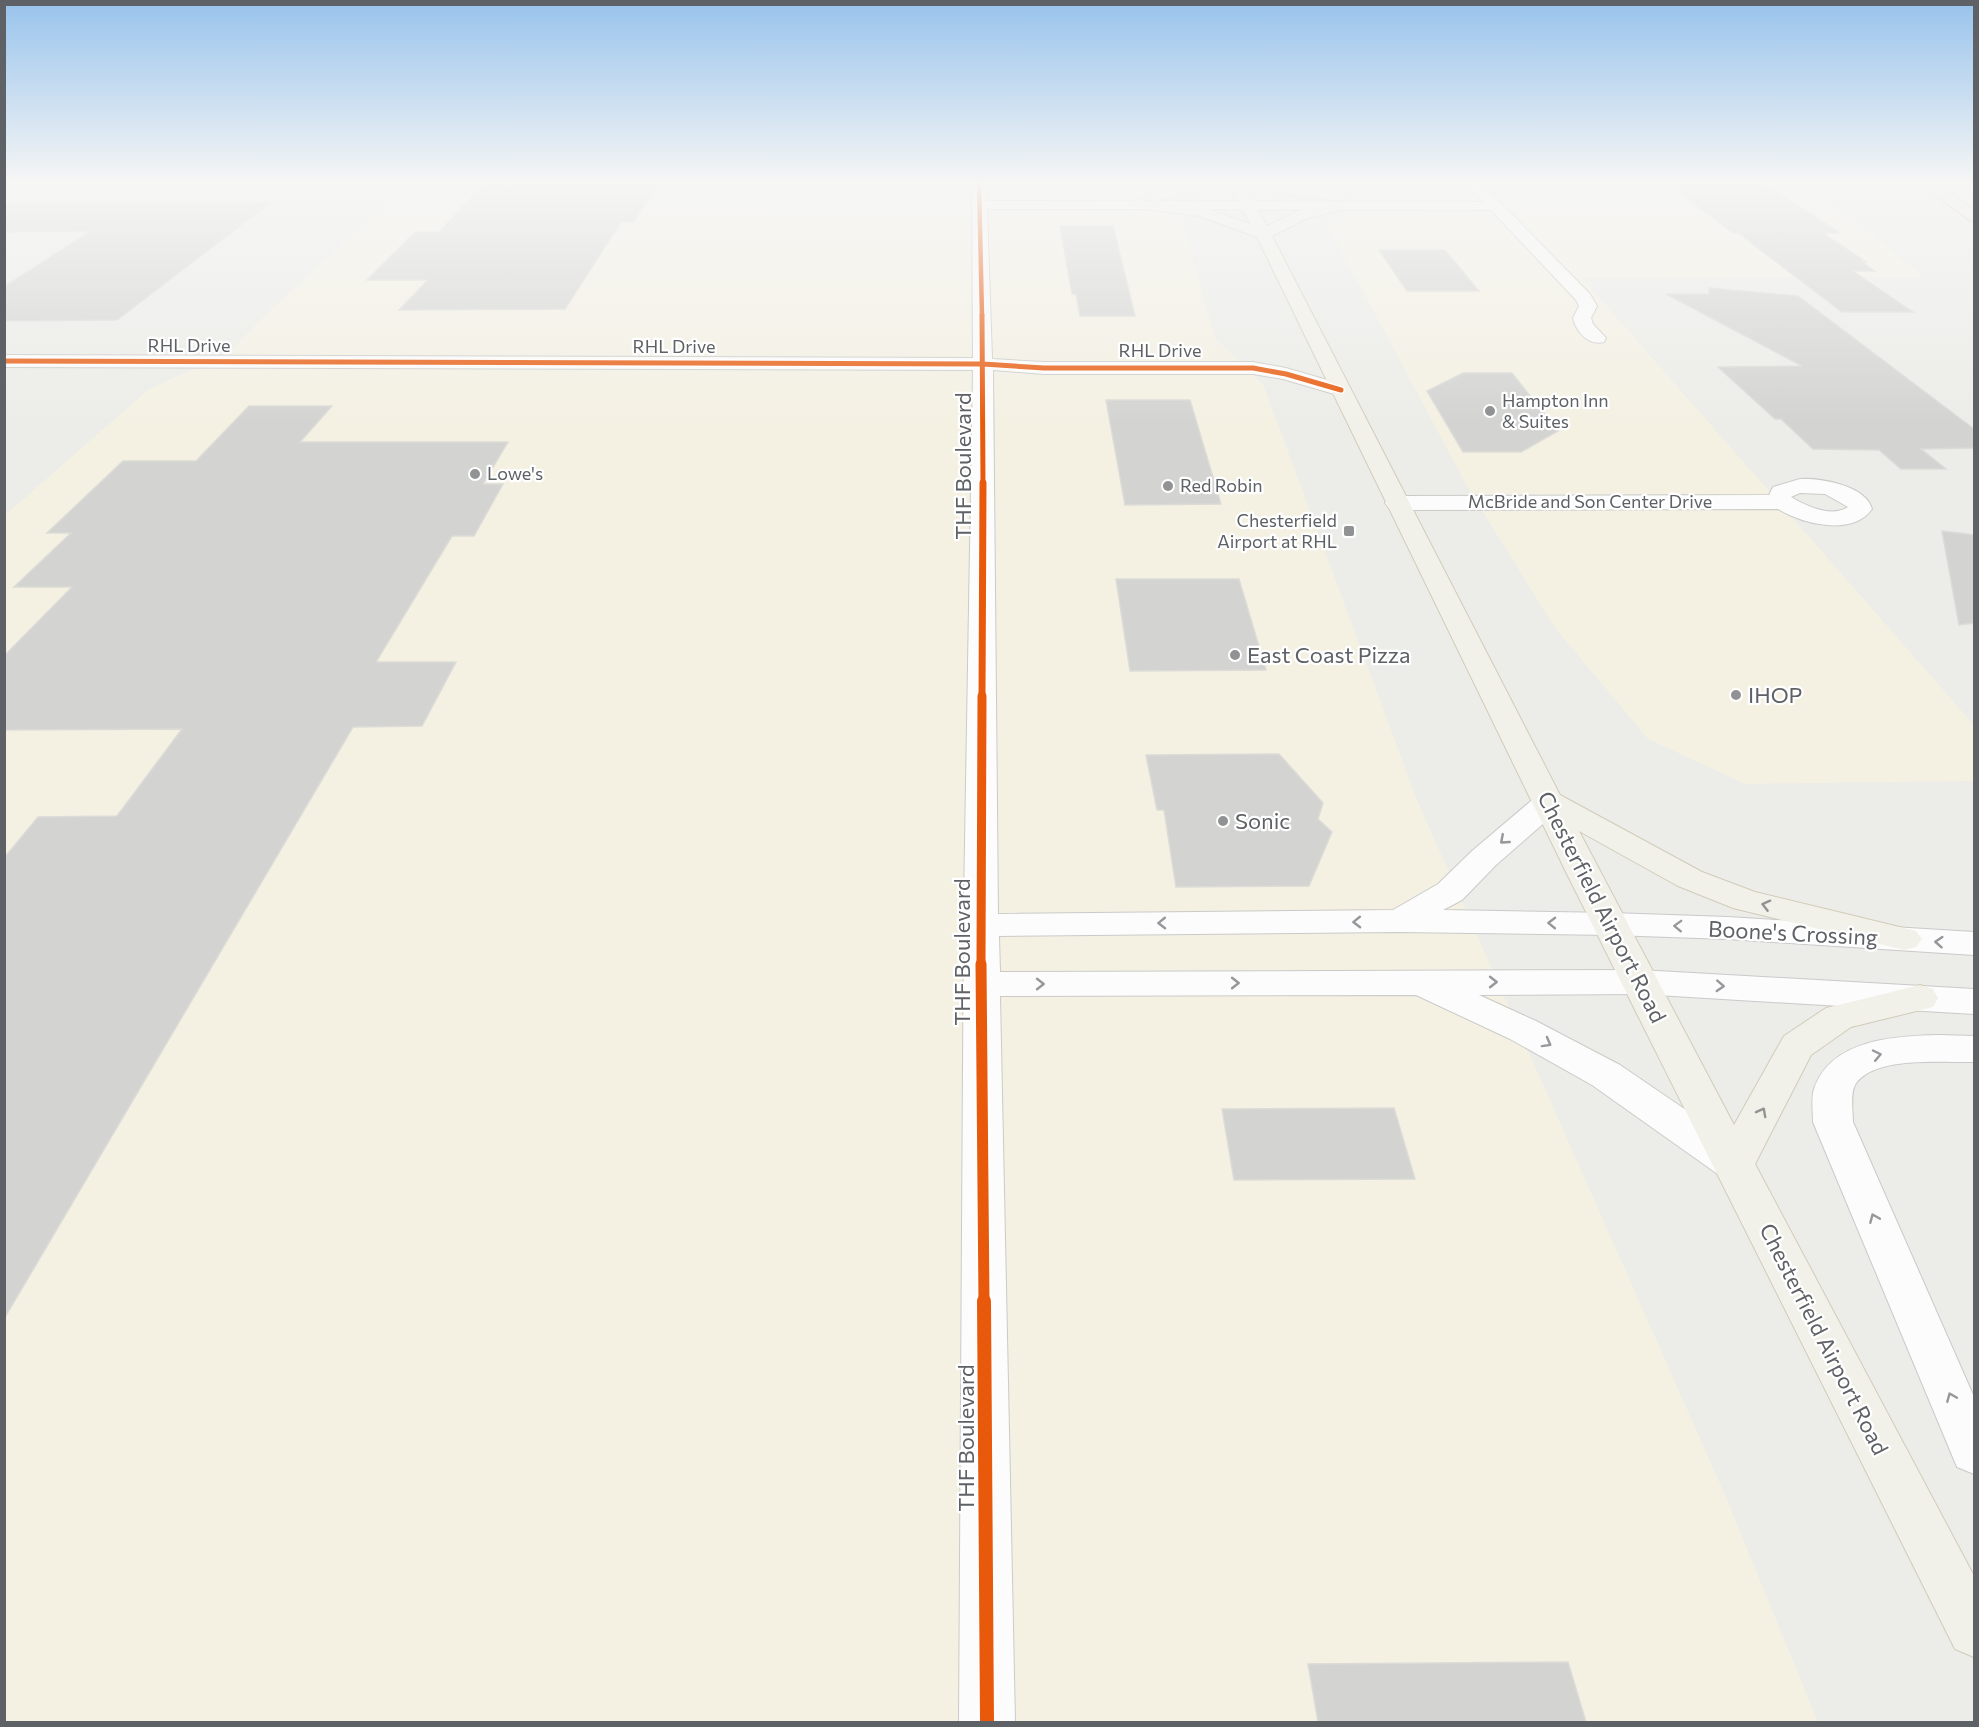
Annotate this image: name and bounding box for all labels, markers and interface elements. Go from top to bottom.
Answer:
street label: RHL Drive [148,334,230,356]
street label: RHL Drive [633,335,715,357]
street label: RHL Drive [1119,339,1201,361]
place label: Hampton Inn & Suites [1502,389,1609,432]
street label: THF Boulevard [949,392,976,540]
marker: Hampton Inn & Suites [1483,404,1497,418]
place label: Lowe's [487,462,543,484]
marker: Lowe's [468,467,482,481]
place label: Red Robin [1180,474,1263,496]
marker: Red Robin [1161,479,1175,493]
street label: McBride and Son Center Drive [1468,490,1712,512]
place label: Chesterfield Airport at RHL [1217,509,1337,552]
marker: Chesterfield Airport at RHL [1342,524,1356,538]
place label: East Coast Pizza [1247,641,1410,668]
marker: East Coast Pizza [1228,648,1242,662]
place label: IHOP [1748,681,1802,708]
marker: IHOP [1729,688,1743,702]
street label: Chesterfield Airport Road [1532,787,1673,1027]
place label: Sonic [1235,807,1290,834]
marker: Sonic [1216,814,1230,828]
one-way arrow [1500,833,1511,844]
street label: THF Boulevard [948,878,975,1026]
one-way arrow [1761,900,1771,913]
one-way arrow [1353,915,1362,928]
street label: Boone's Crossing [1707,915,1879,950]
one-way arrow [1158,917,1167,929]
one-way arrow [1548,917,1557,929]
one-way arrow [1673,920,1682,933]
one-way arrow [1935,935,1944,948]
one-way arrow [1489,976,1498,988]
one-way arrow [1231,977,1240,989]
one-way arrow [1036,978,1045,990]
one-way arrow [1715,979,1724,992]
one-way arrow [1540,1035,1551,1047]
one-way arrow [1872,1049,1882,1062]
one-way arrow [1755,1108,1766,1119]
one-way arrow [1869,1213,1881,1224]
street label: Chesterfield Airport Road [1754,1219,1895,1459]
street label: THF Boulevard [952,1364,979,1512]
one-way arrow [1947,1392,1959,1403]

